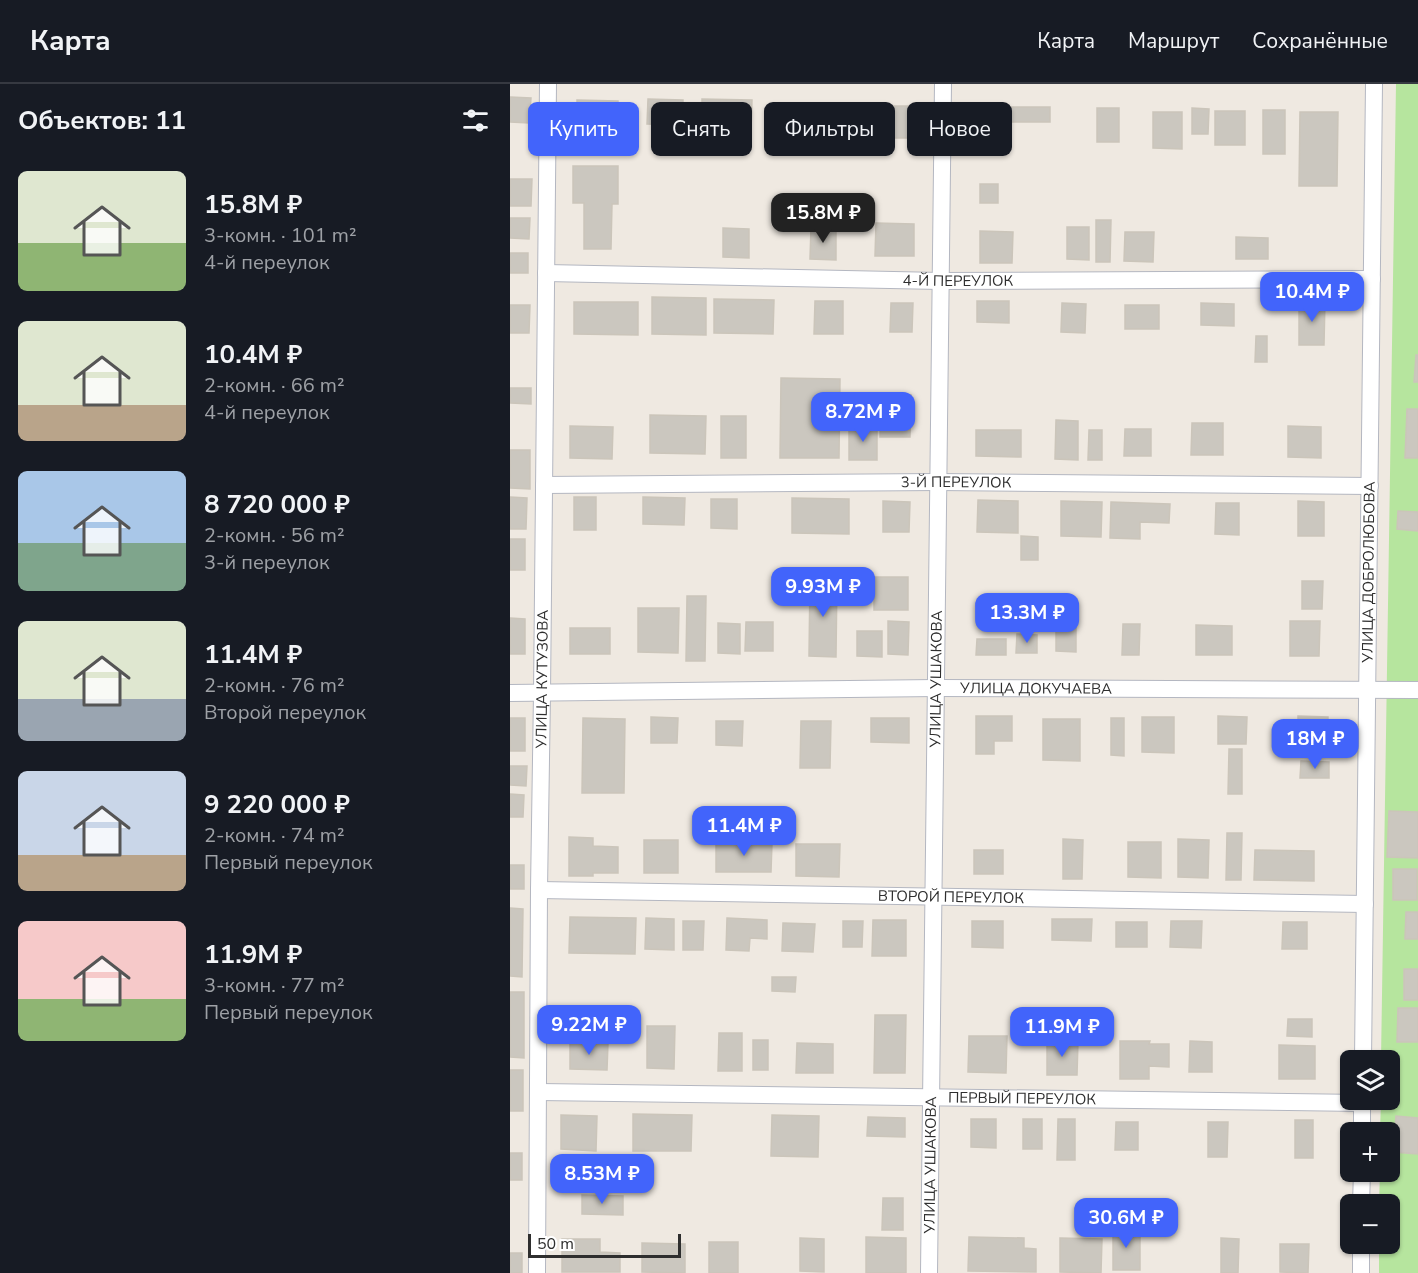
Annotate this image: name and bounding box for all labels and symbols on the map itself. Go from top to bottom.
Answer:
pin: 15.8M ₽ [768,193,878,244]
street label: 4-Й ПЕРЕУЛОК [902,270,1014,291]
pin: 10.4M ₽ [1257,272,1367,323]
pin: 8.72M ₽ [808,392,918,443]
street label: 3-Й ПЕРЕУЛОК [901,472,1012,493]
street label: УЛИЦА ДОБРОЛЮБОВА [1357,481,1380,664]
pin: 9.93M ₽ [768,567,878,618]
pin: 13.3M ₽ [972,593,1082,644]
street label: УЛИЦА КУТУЗОВА [531,610,553,749]
street label: УЛИЦА УШАКОВА [925,610,947,749]
street label: УЛИЦА ДОКУЧАЕВА [959,678,1112,699]
pin: 18M ₽ [1273,719,1357,770]
pin: 11.4M ₽ [689,806,799,857]
street label: ВТОРОЙ ПЕРЕУЛОК [878,886,1024,908]
pin: 9.22M ₽ [534,1005,644,1056]
pin: 11.9M ₽ [1007,1007,1117,1058]
street label: ПЕРВЫЙ ПЕРЕУЛОК [948,1087,1096,1109]
street label: УЛИЦА УШАКОВА [919,1096,941,1235]
pin: 8.53M ₽ [547,1154,657,1205]
pin: 30.6M ₽ [1071,1198,1181,1249]
scale bar [528,1231,681,1258]

